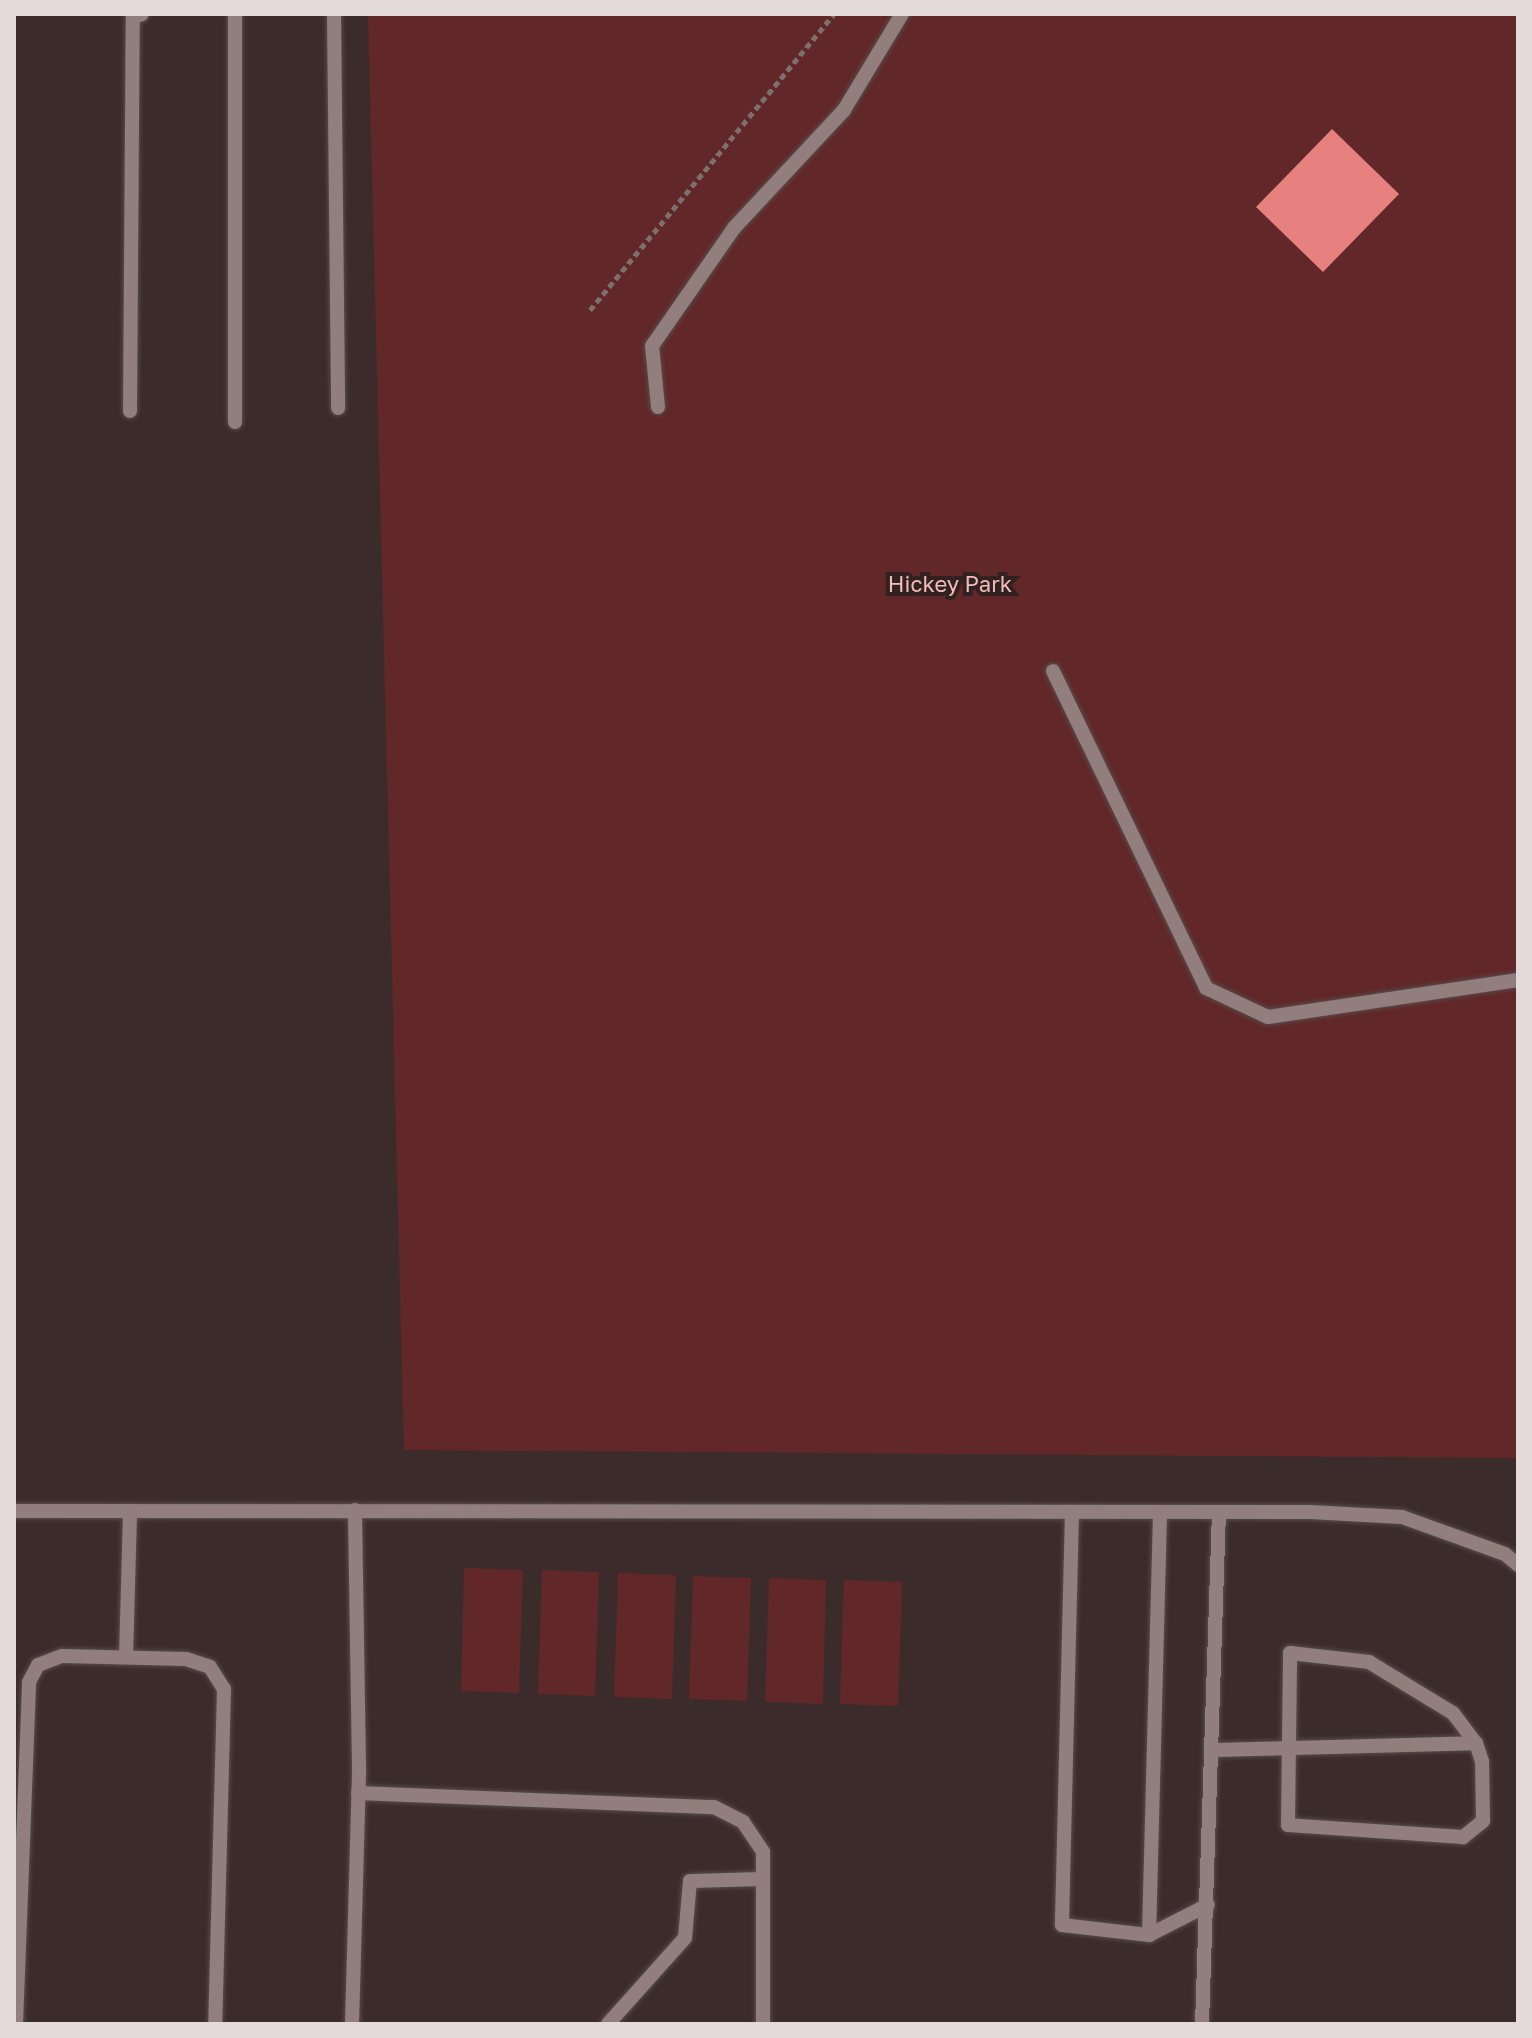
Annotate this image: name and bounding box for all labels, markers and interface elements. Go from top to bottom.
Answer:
park label: Hickey Park [888,571,1012,597]

